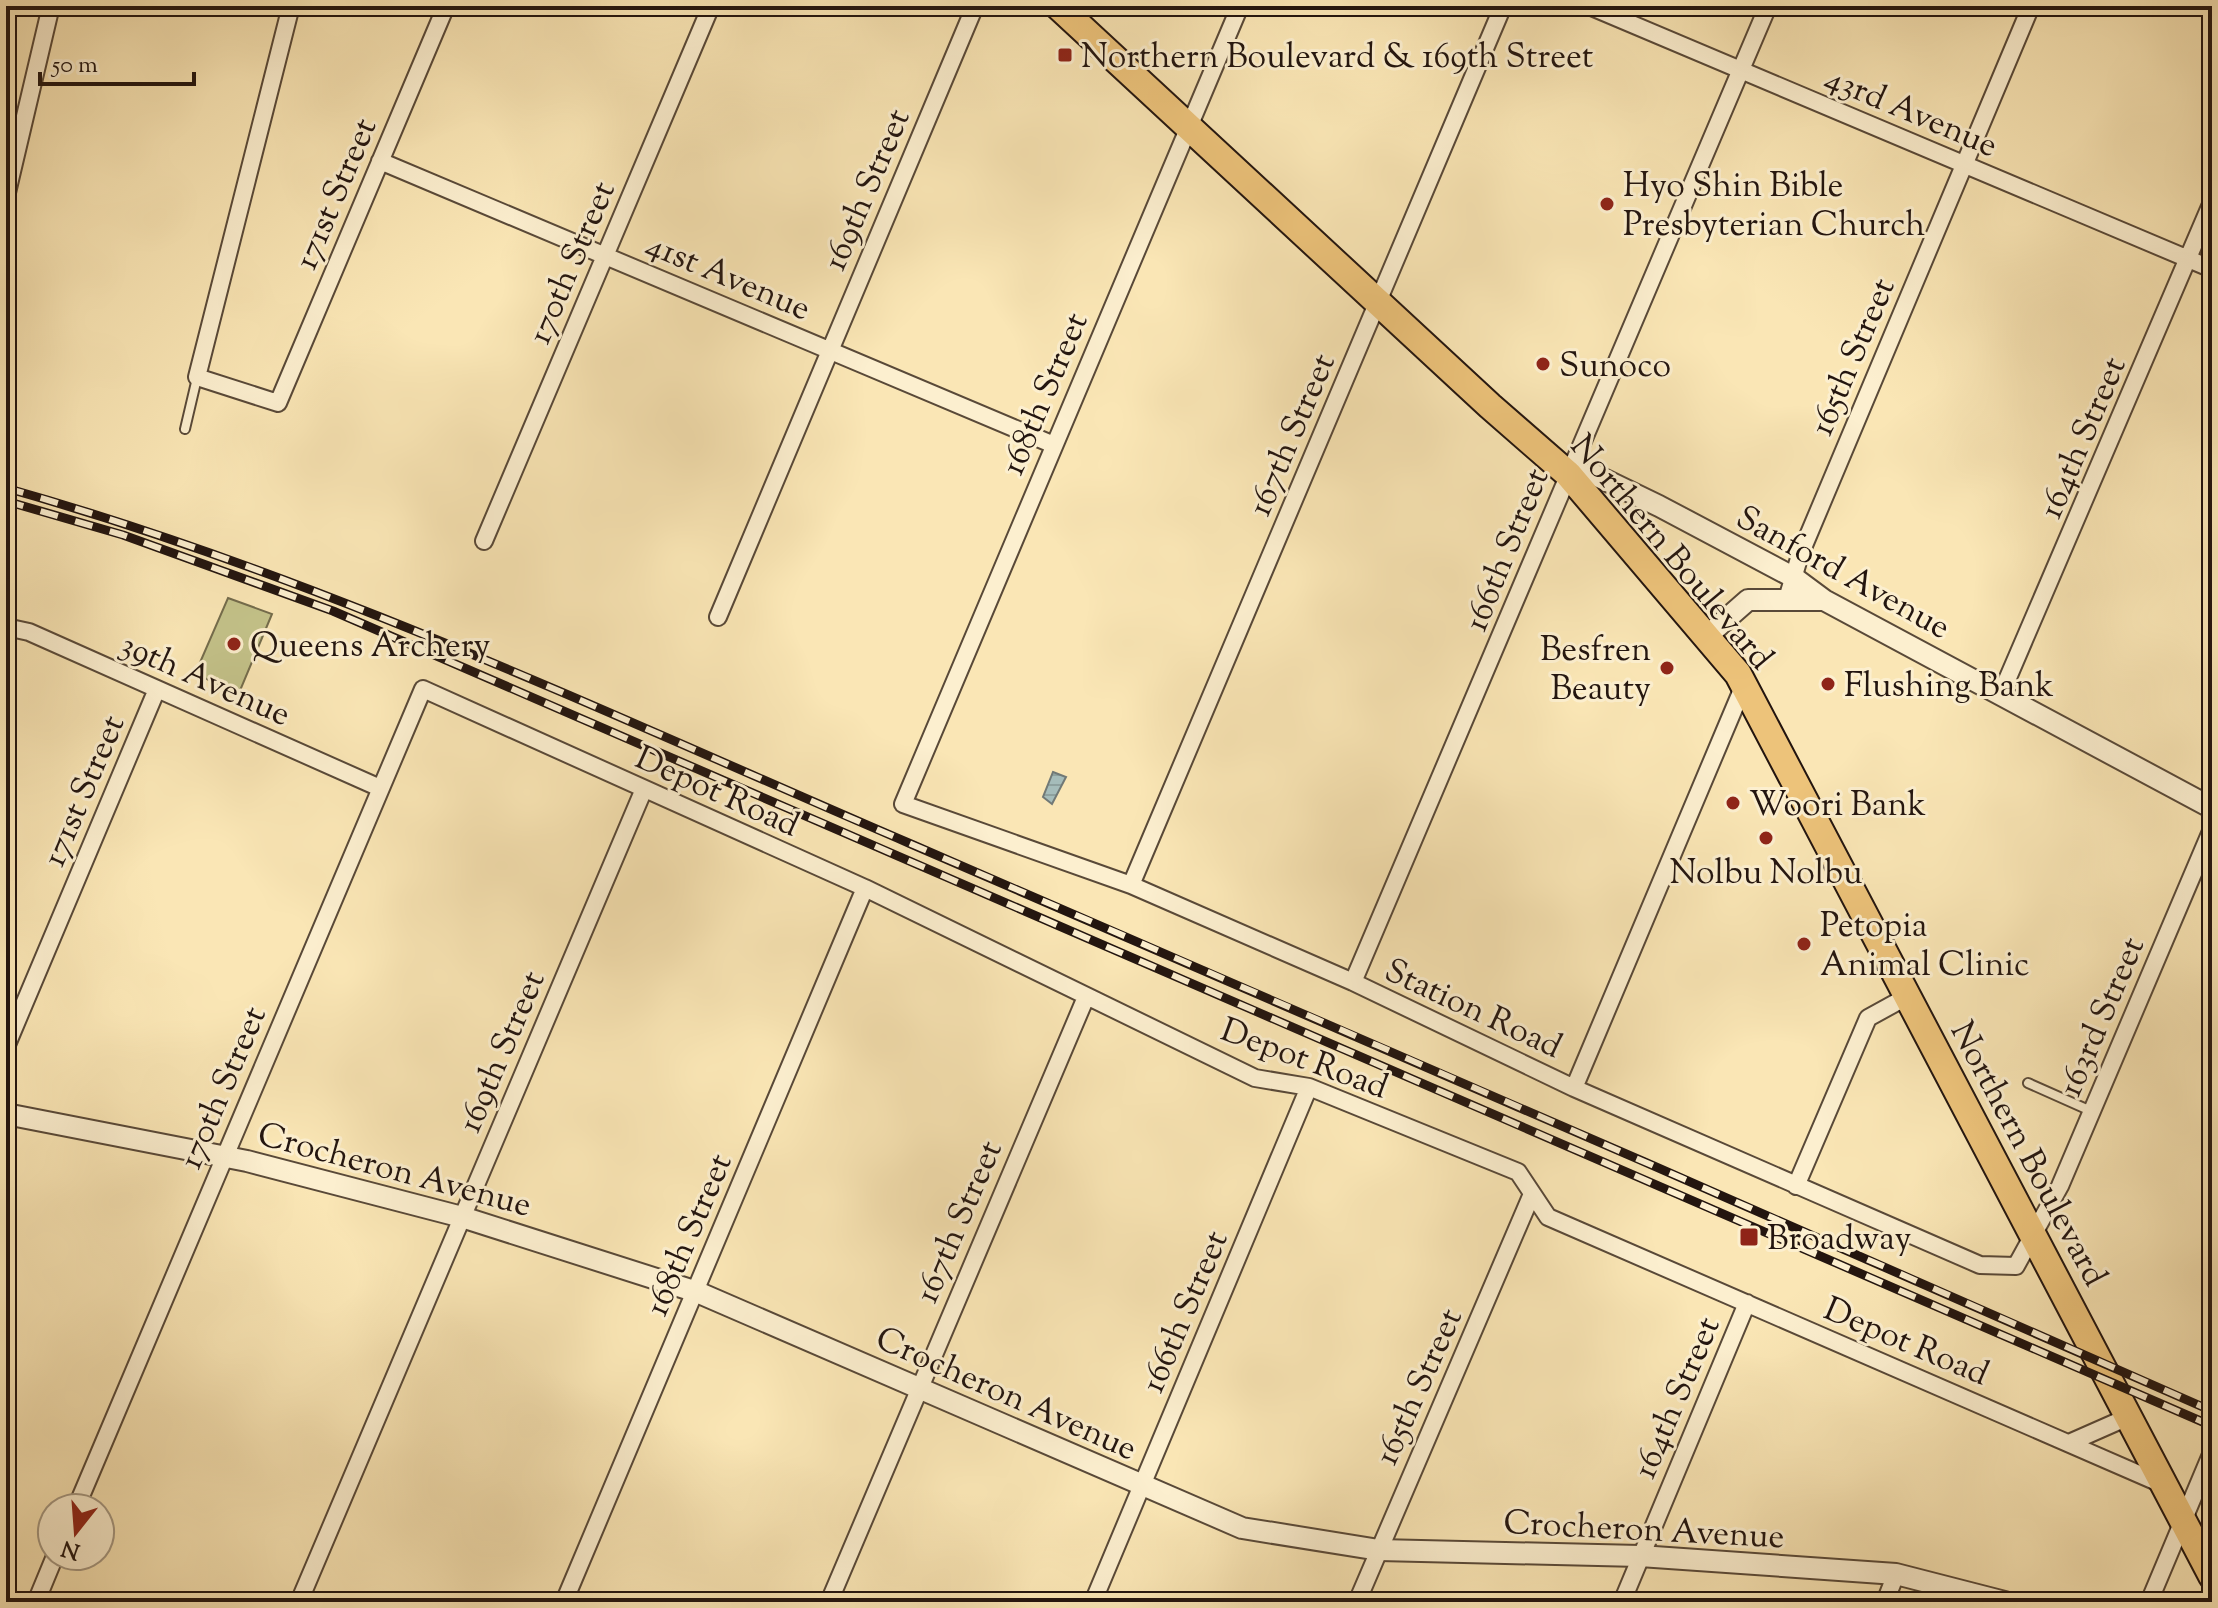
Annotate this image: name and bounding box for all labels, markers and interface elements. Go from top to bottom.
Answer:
place label: Northern Boulevard & 169th Street [1081,34,1594,83]
scale bar [40,36,194,86]
marker: Northern Boulevard & 169th Street [1056,46,1074,64]
text: 50 m [50,49,98,83]
street label: 43rd Avenue [1817,55,2005,172]
street label: 169th Street [812,102,924,279]
street label: 171st Street [283,111,391,278]
place label: Hyo Shin Bible Presbyterian Church [1623,163,1925,251]
street label: 170th Street [517,174,630,352]
marker: Hyo Shin Bible Presbyterian Church [1598,195,1616,213]
street label: 41st Avenue [638,222,818,335]
street label: 165th Street [1799,271,1909,444]
street label: 168th Street [990,305,1103,483]
place label: Sunoco [1559,343,1671,392]
street label: 167th Street [1237,346,1350,524]
street label: 164th Street [2028,350,2140,527]
marker: Sunoco [1534,355,1552,373]
street label: Northern Boulevard [1557,425,1784,682]
street label: 166th Street [1453,461,1563,639]
street label: Sanford Avenue [1726,495,1958,653]
street label: 39th Avenue [111,622,298,741]
place label: Queens Archery [250,623,491,672]
place label: Besfren Beauty [1540,627,1651,715]
marker: Queens Archery [225,635,243,653]
marker: Besfren Beauty [1658,659,1676,677]
place label: Flushing Bank [1844,663,2054,712]
marker: Flushing Bank [1819,675,1837,693]
street label: 171st Street [31,708,139,875]
street label: Depot Road [627,735,806,851]
place label: Woori Bank [1749,782,1926,831]
marker: Woori Bank [1724,794,1742,812]
marker: Nolbu Nolbu [1757,829,1775,847]
place label: Nolbu Nolbu [1669,850,1863,899]
place label: Petopia Animal Clinic [1820,903,2029,991]
street label: 163rd Street [2048,930,2159,1105]
marker: Petopia Animal Clinic [1795,935,1813,953]
street label: Station Road [1376,948,1569,1073]
street label: 169th Street [447,964,559,1141]
street label: 170th Street [168,999,281,1177]
street label: Depot Road [1213,1007,1394,1113]
street label: Northern Boulevard [1936,1013,2118,1296]
street label: Crocheron Avenue [252,1111,536,1231]
street label: 167th Street [904,1133,1017,1311]
street label: 168th Street [634,1146,747,1324]
place label: Broadway [1767,1216,1911,1265]
street label: 166th Street [1130,1223,1242,1401]
marker: Broadway [1738,1226,1760,1248]
street label: Depot Road [1815,1286,1996,1400]
street label: 165th Street [1364,1301,1477,1474]
street label: 164th Street [1622,1310,1734,1487]
street label: Crocheron Avenue [867,1316,1144,1475]
north arrow [36,1492,116,1572]
street label: Crocheron Avenue [1502,1500,1786,1563]
text: N [58,1530,84,1566]

